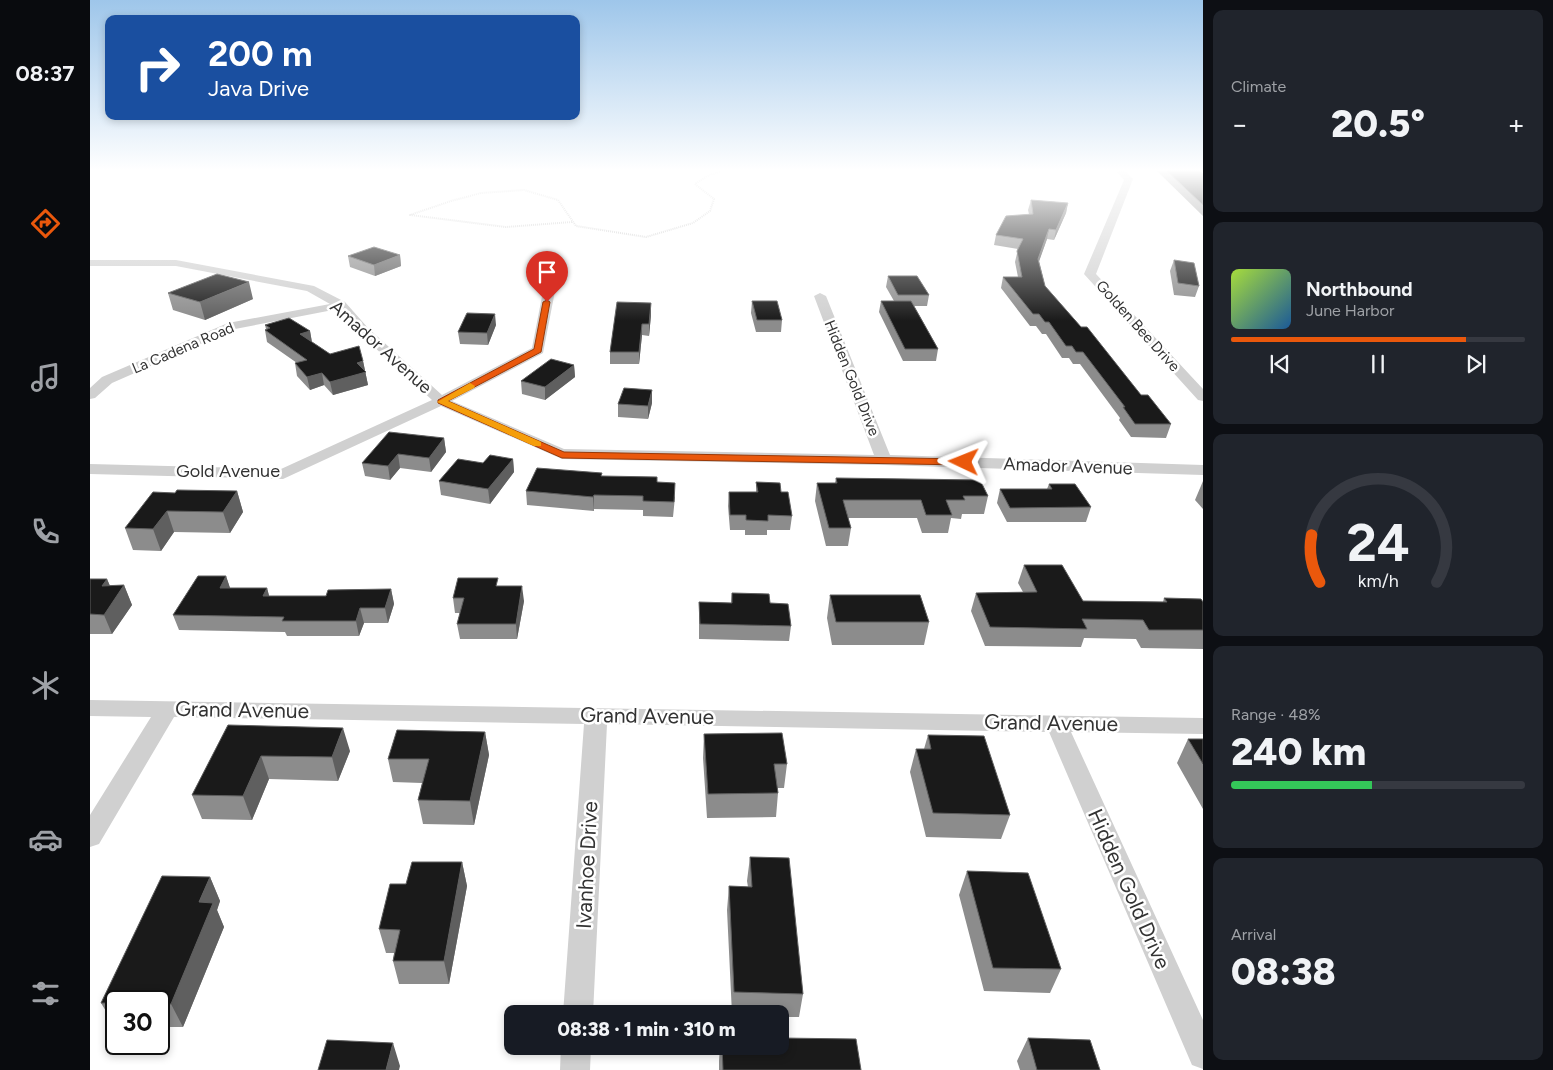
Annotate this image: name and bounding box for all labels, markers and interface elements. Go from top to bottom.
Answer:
text: 200 m [208,33,312,75]
icon: right [125,35,190,100]
text: 08:37 [16,60,74,87]
text: Java Drive [208,75,309,102]
text: Climate [1231,77,1286,96]
text: 20.5° [1331,101,1425,147]
text: − [1231,107,1248,141]
text: + [1508,107,1525,141]
icon: directions [28,206,63,241]
pin [526,251,568,302]
icon: arrive [533,258,561,286]
street label: Golden Bee Drive [1092,277,1184,375]
text: Northbound [1306,278,1413,301]
street label: Amador Avenue [326,296,436,398]
text: June Harbor [1306,301,1394,320]
street label: La Cadena Road [129,318,237,378]
street label: Hidden Gold Drive [821,318,883,438]
icon: previous [1266,350,1294,378]
icon: pause [1364,350,1392,378]
icon: next [1462,350,1490,378]
icon: music [28,360,63,395]
position arrow [937,435,989,487]
street label: Amador Avenue [1003,453,1133,479]
street label: Gold Avenue [176,460,280,482]
text: 24 [1346,512,1410,574]
icon: phone [28,514,63,549]
text: km/h [1358,570,1398,591]
icon: climate [28,668,63,703]
street label: Grand Avenue [175,696,309,723]
street label: Grand Avenue [580,702,714,729]
text: Range · 48% [1231,705,1321,724]
street label: Grand Avenue [984,709,1118,736]
text: 240 km [1231,729,1366,775]
street label: Ivanhoe Drive [571,800,602,929]
street label: Hidden Gold Drive [1083,805,1176,973]
icon: car [28,822,63,857]
text: Arrival [1231,925,1276,944]
text: 08:38 [1231,949,1336,995]
icon: filters [28,976,63,1011]
speed limit sign: 30 [105,990,170,1055]
text: 08:38 · 1 min · 310 m [558,1018,735,1041]

